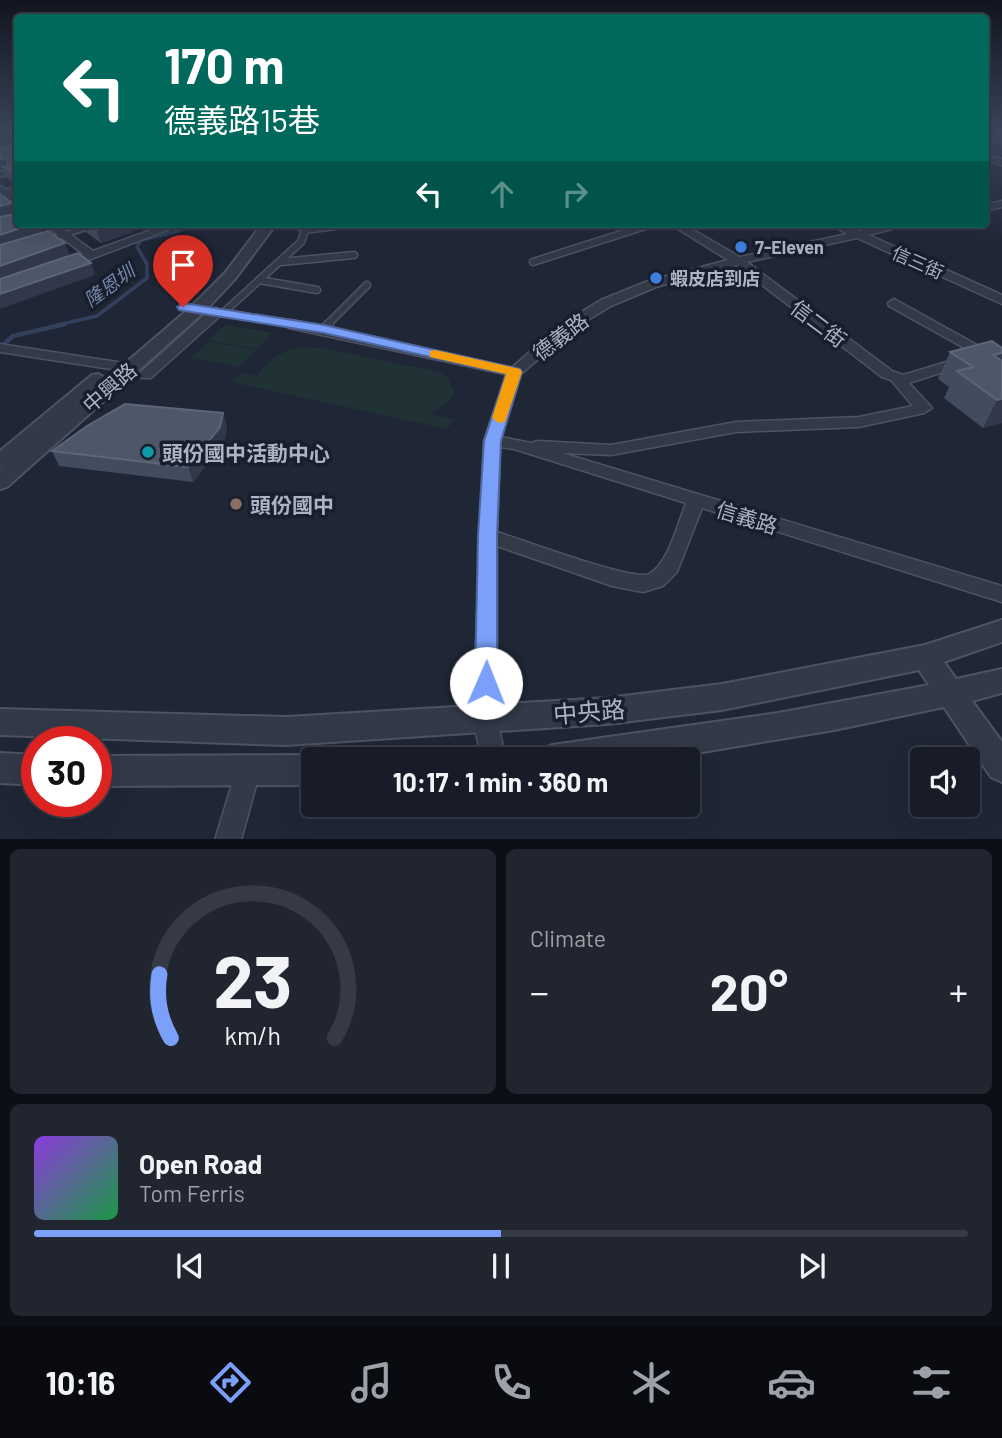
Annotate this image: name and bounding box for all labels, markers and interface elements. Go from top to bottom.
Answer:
text: 170 m [164,35,284,94]
icon: left [49,42,140,133]
text: 德義路15巷 [164,100,320,138]
icon: left [410,175,448,213]
icon: ahead [483,175,521,213]
icon: right [556,175,594,213]
pin [153,235,213,307]
place label: 7-Eleven [755,236,824,258]
marker: 7-Eleven [733,239,749,255]
street label: 信三街 [889,241,947,283]
icon: arrive [164,246,202,284]
water label: 隆恩圳 [79,257,141,311]
place label: 蝦皮店到店 [670,267,760,289]
marker: 蝦皮店到店 [648,270,664,286]
street label: 信二街 [786,294,852,352]
street label: 德義路 [527,307,593,365]
street label: 中興路 [77,357,141,417]
place label: 頭份國中活動中心 [162,440,330,465]
marker: 頭份國中活動中心 [140,444,156,460]
place label: 頭份國中 [250,492,334,517]
marker: 頭份國中 [228,496,244,512]
street label: 信義路 [713,496,781,538]
position arrow [449,646,523,720]
street label: 中央路 [552,693,626,729]
speed limit sign: 30 [21,726,112,817]
map controls [910,747,980,817]
button: sound [910,747,980,817]
text: 10:17 · 1 min · 360 m [393,766,608,797]
text: Climate [530,924,606,952]
text: 23 [213,935,293,1023]
text: 20° [710,959,788,1021]
text: − [530,968,549,1014]
text: + [949,968,968,1014]
text: km/h [225,1019,281,1049]
text: Open Road [139,1148,262,1179]
text: Tom Ferris [139,1179,245,1207]
icon: previous [171,1247,209,1285]
icon: pause [482,1247,520,1285]
icon: next [793,1247,831,1285]
icon: directions [206,1358,255,1407]
icon: music [347,1358,396,1407]
icon: phone [487,1358,536,1407]
icon: climate [627,1358,676,1407]
icon: car [767,1358,816,1407]
icon: filters [907,1358,956,1407]
text: 10:16 [46,1363,115,1401]

